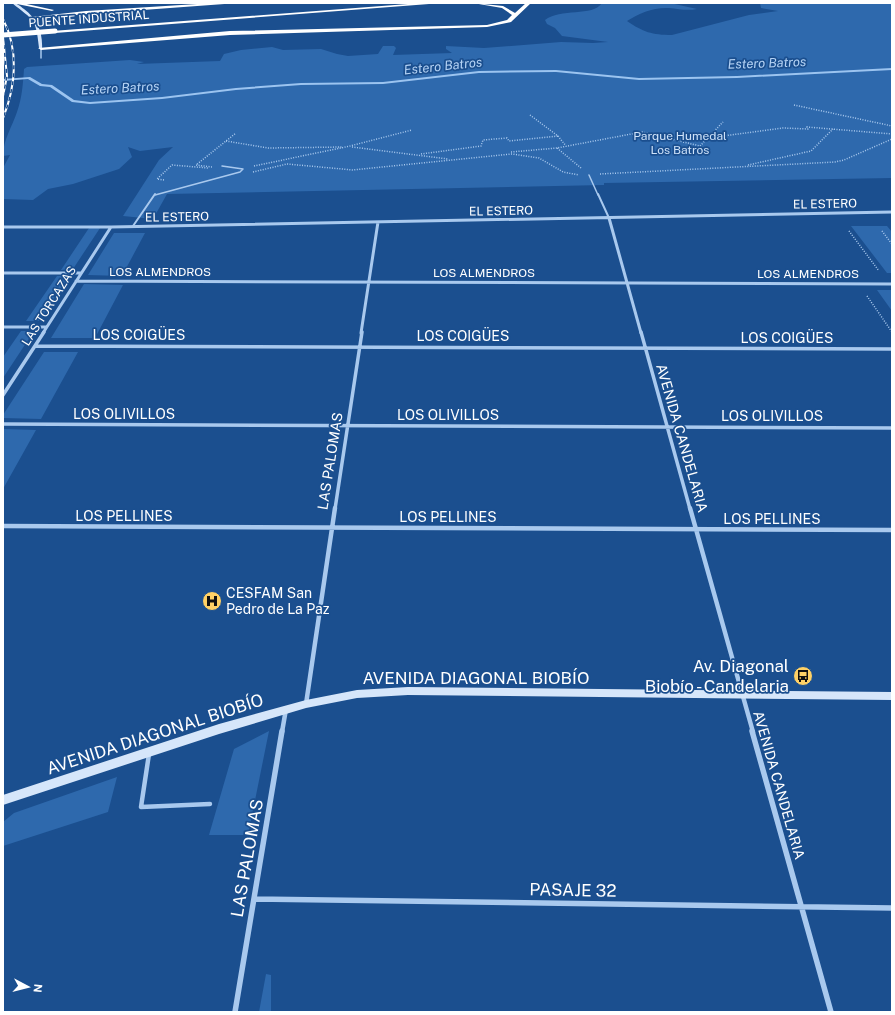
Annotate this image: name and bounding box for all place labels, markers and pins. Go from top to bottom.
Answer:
place label: CESFAM San Pedro de La Paz [226,585,330,617]
hospital icon: CESFAM San Pedro de La Paz [201,590,223,612]
place label: Av. Diagonal Biobío - Candelaria [645,656,789,696]
bus stop icon: Av. Diagonal Biobío - Candelaria [792,665,814,687]

